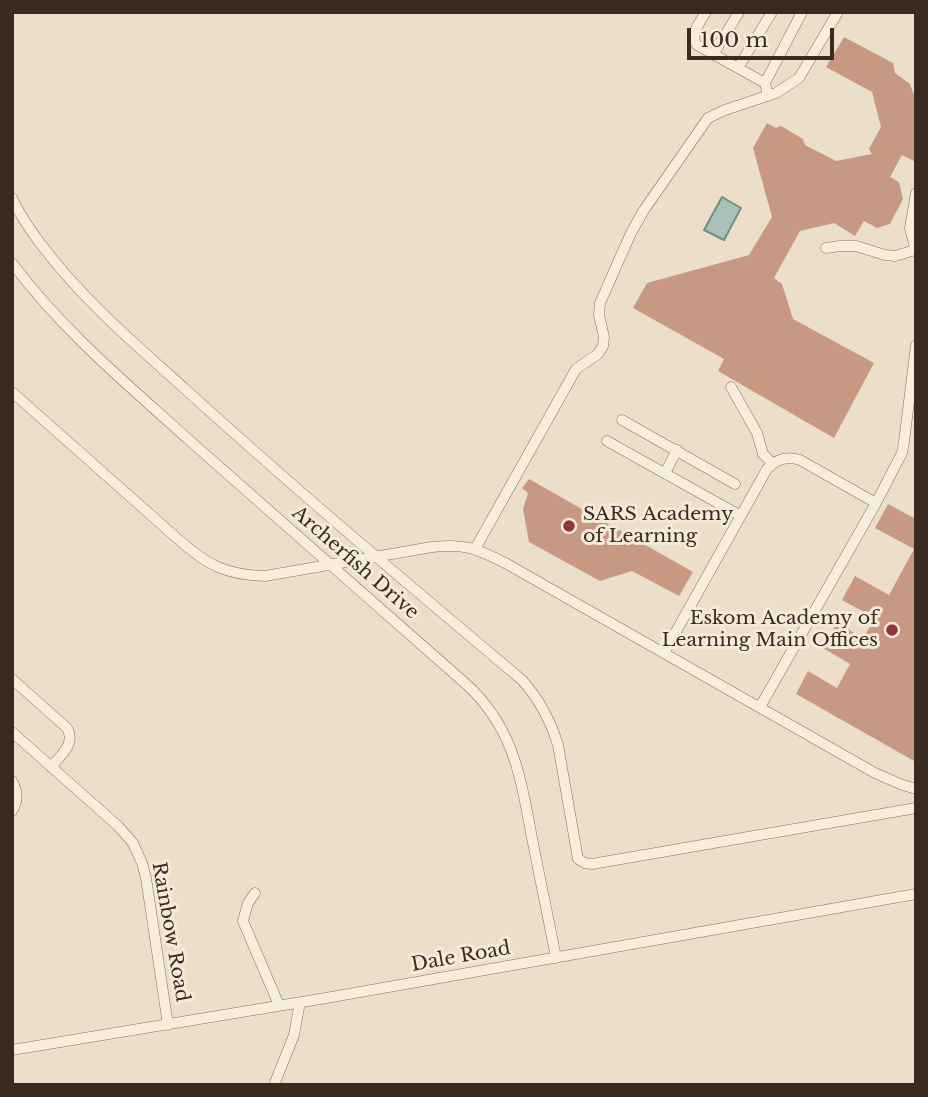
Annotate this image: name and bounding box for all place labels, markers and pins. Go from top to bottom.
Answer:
place label: SARS Academy of Learning [583,504,733,548]
marker: SARS Academy of Learning [561,518,577,534]
place label: Eskom Academy of Learning Main Offices [662,608,878,652]
marker: Eskom Academy of Learning Main Offices [884,622,900,638]

